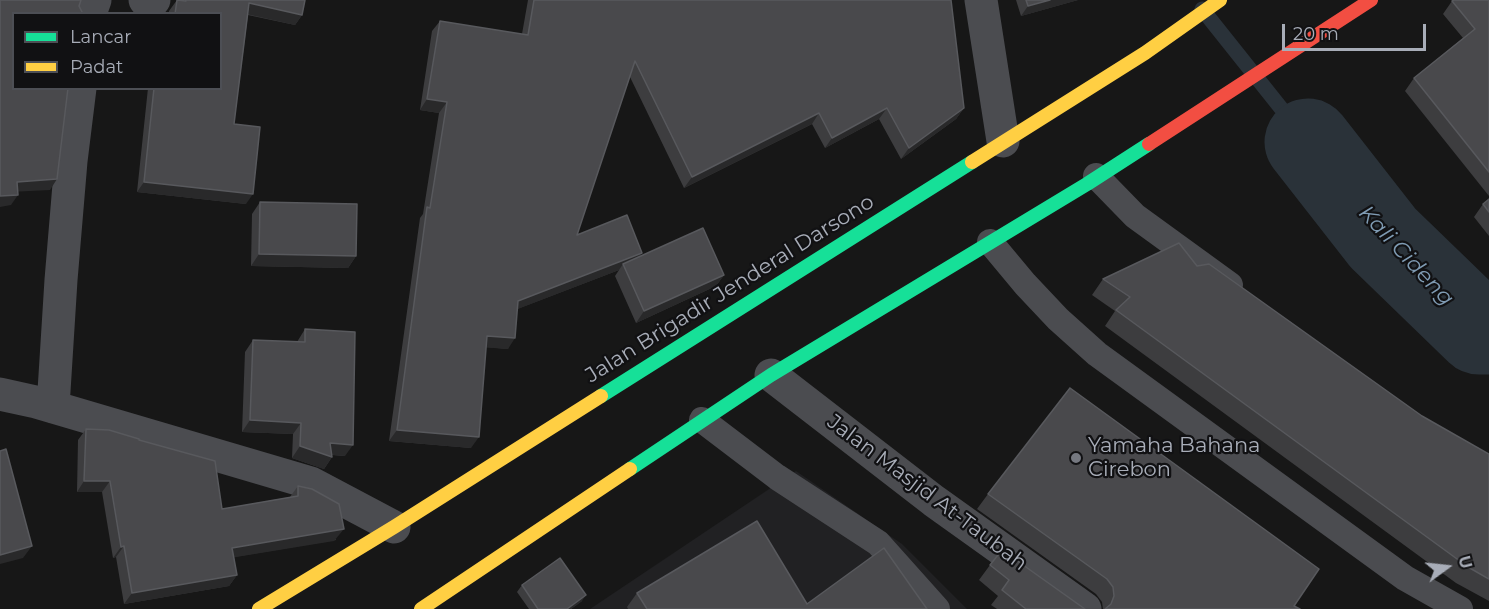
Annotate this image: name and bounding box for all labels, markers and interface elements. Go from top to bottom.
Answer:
legend [12,12,222,90]
scale bar [1285,12,1429,50]
text: 20 m [1293,23,1339,45]
text: Lancar [70,26,131,48]
text: Padat [70,56,123,78]
street label: Jalan Brigadir Jenderal Darsono [581,189,879,389]
water label: Kali Cideng [1353,200,1459,312]
street label: Jalan Masjid At-Taubah [822,410,1032,576]
place label: Yamaha Bahana Cirebon [1088,433,1261,483]
marker: Yamaha Bahana Cirebon [1069,451,1083,465]
north arrow [1417,537,1477,597]
text: U [1454,554,1476,571]

